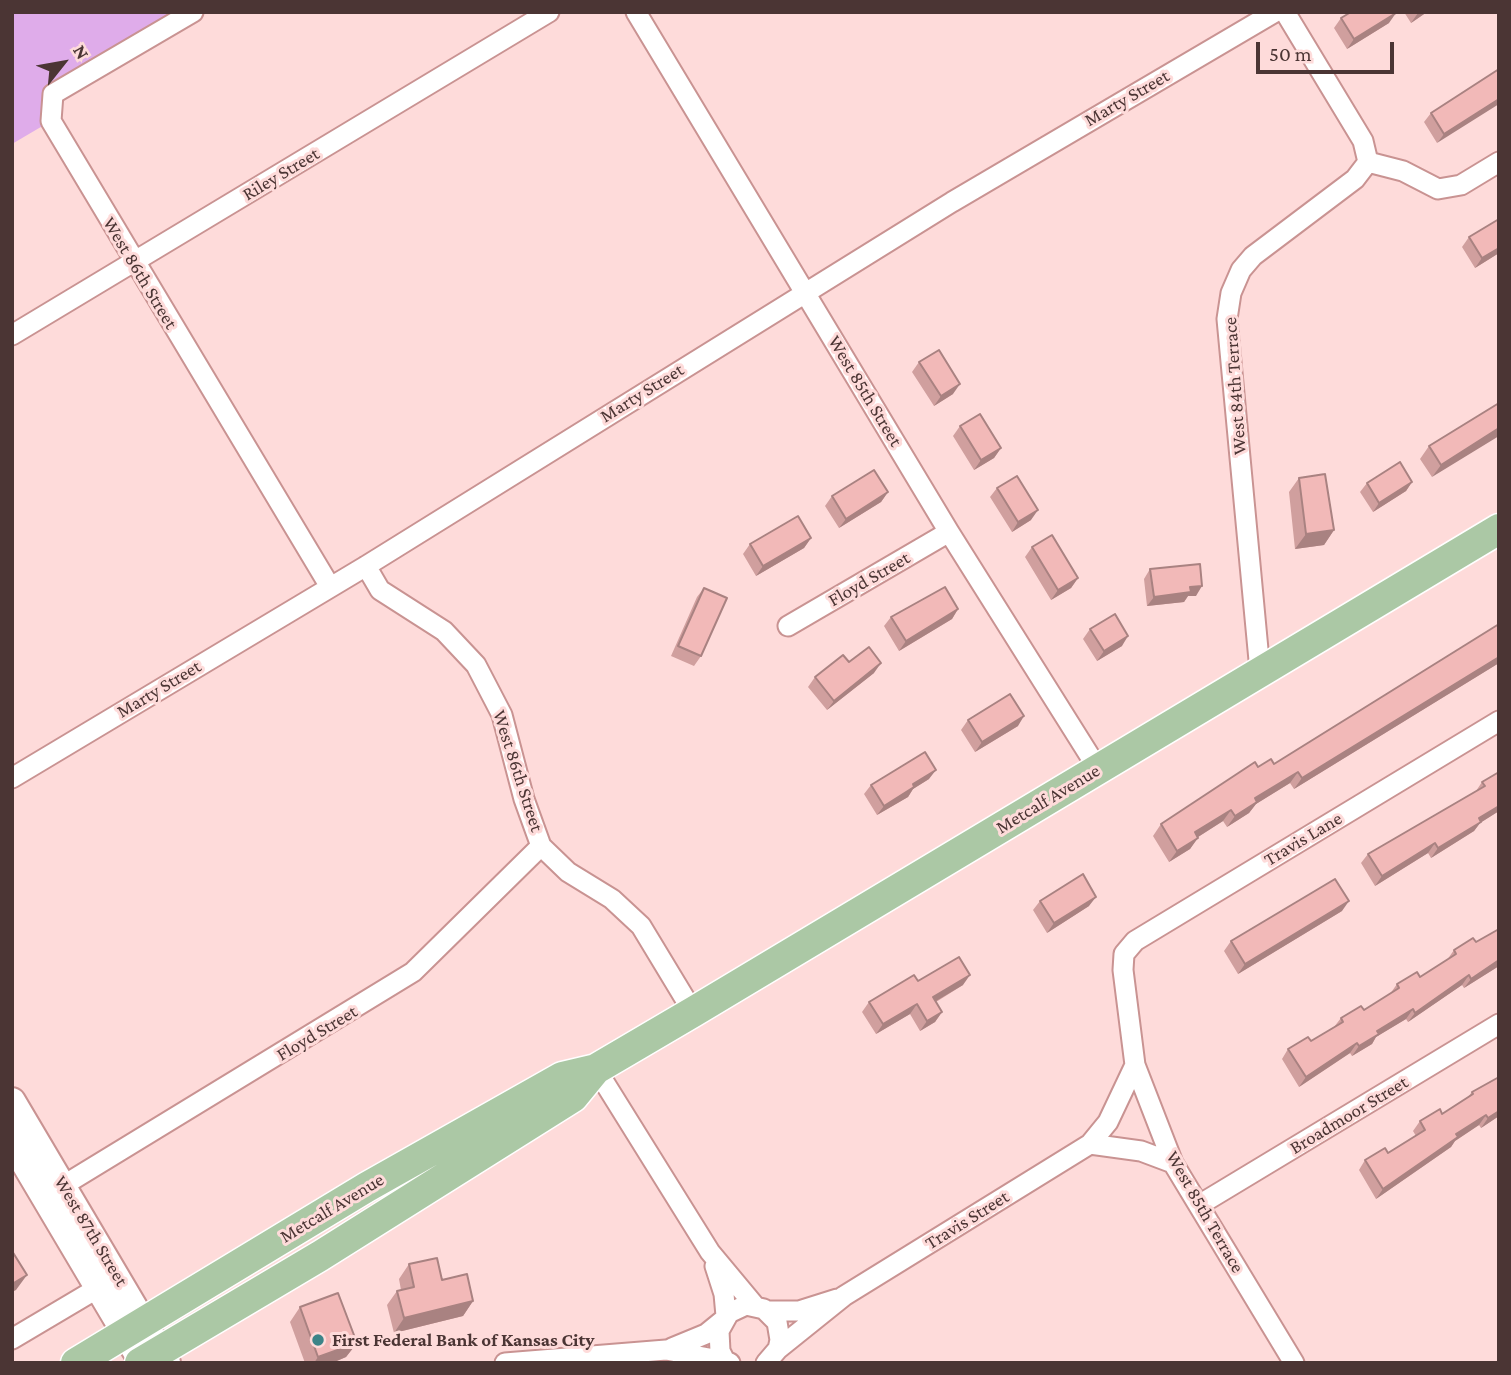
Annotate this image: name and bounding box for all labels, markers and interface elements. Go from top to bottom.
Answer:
north arrow [28,28,98,98]
scale bar [1259,28,1397,72]
text: N [69,41,94,63]
text: 50 m [1269,42,1312,66]
street label: Marty Street [1080,65,1174,131]
street label: Riley Street [238,142,324,206]
street label: West 86th Street [98,213,182,333]
street label: West 84th Terrace [1219,316,1251,456]
street label: West 85th Street [823,331,907,451]
street label: Marty Street [596,358,688,428]
street label: Floyd Street [824,547,914,611]
street label: Marty Street [113,655,205,723]
street label: West 86th Street [488,707,548,835]
street label: Metcalf Avenue [992,759,1104,839]
street label: Travis Lane [1260,807,1346,871]
street label: Floyd Street [272,1000,362,1066]
street label: Broadmoor Street [1286,1071,1412,1159]
street label: West 85th Terrace [1161,1147,1249,1277]
street label: Metcalf Avenue [276,1168,388,1248]
street label: West 87th Street [49,1172,133,1290]
street label: Travis Street [921,1185,1013,1255]
place label: First Federal Bank of Kansas City [332,1329,594,1351]
marker: First Federal Bank of Kansas City [310,1332,326,1348]

